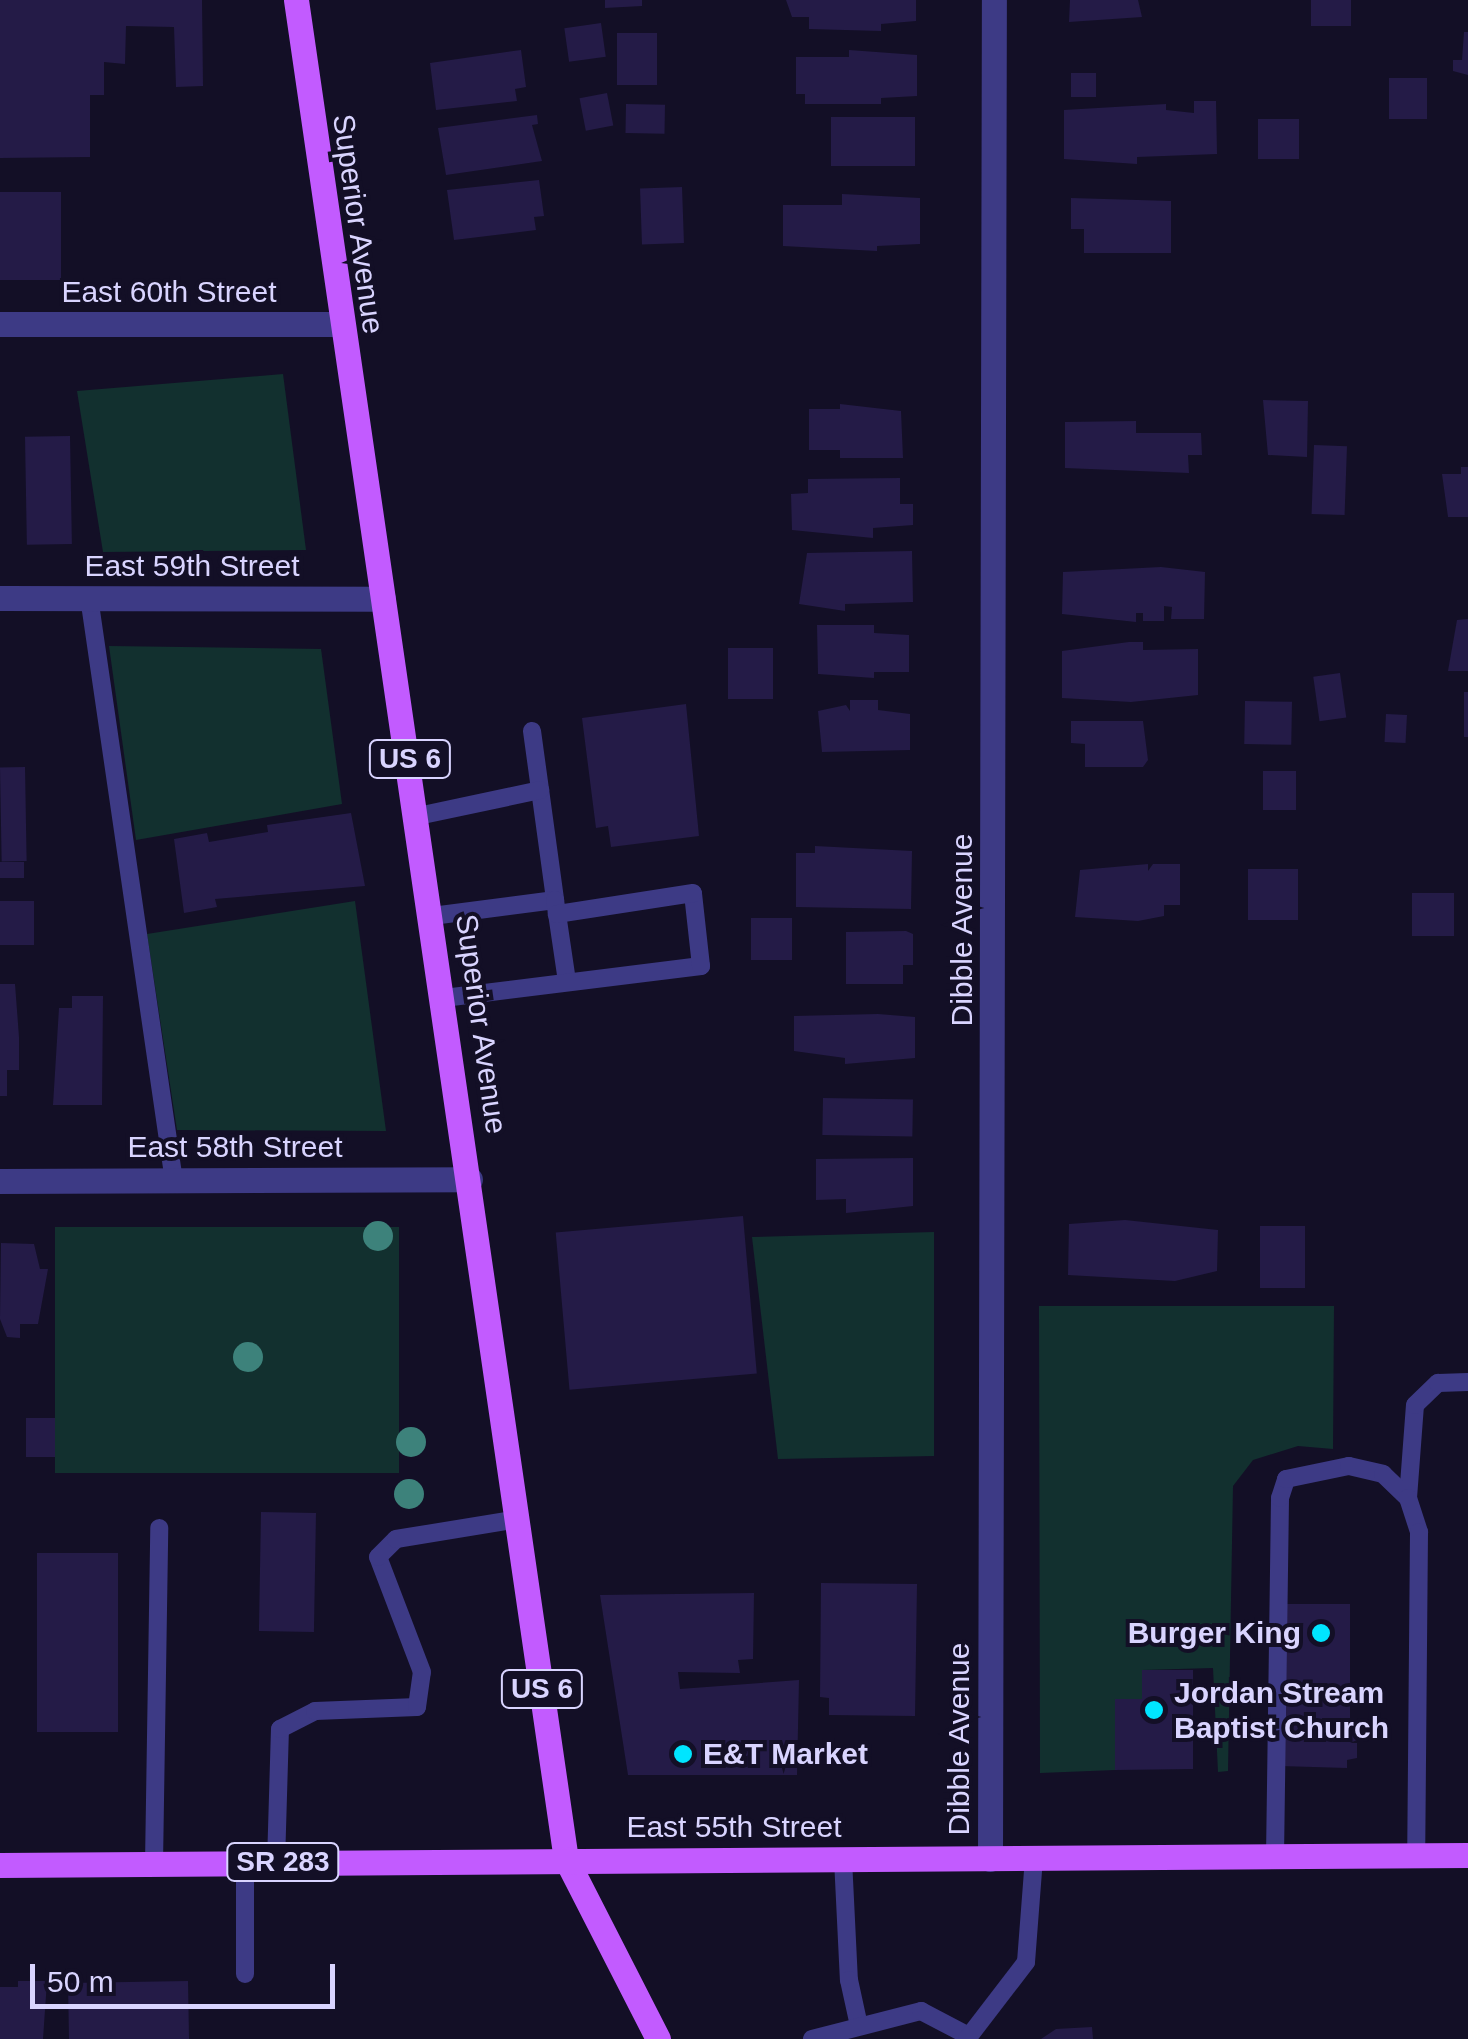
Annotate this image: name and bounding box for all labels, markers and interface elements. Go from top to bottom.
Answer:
street label: Superior Avenue [325,111,391,337]
street label: East 60th Street [61,274,277,310]
street label: East 59th Street [84,548,300,584]
road number: US 6 [368,736,452,782]
street label: Dibble Avenue [944,833,980,1027]
street label: Superior Avenue [448,911,514,1137]
street label: East 58th Street [127,1129,343,1165]
place label: Burger King [1128,1615,1301,1651]
marker: Burger King [1310,1622,1332,1644]
street label: Dibble Avenue [941,1642,977,1836]
road number: US 6 [500,1666,584,1712]
place label: Jordan Stream Baptist Church [1174,1675,1389,1746]
marker: Jordan Stream Baptist Church [1143,1699,1165,1721]
place label: E&T Market [703,1736,868,1772]
marker: E&T Market [672,1743,694,1765]
street label: East 55th Street [626,1809,842,1845]
road number: SR 283 [226,1839,340,1885]
scale bar [35,1944,340,2006]
text: 50 m [47,1965,114,1998]

